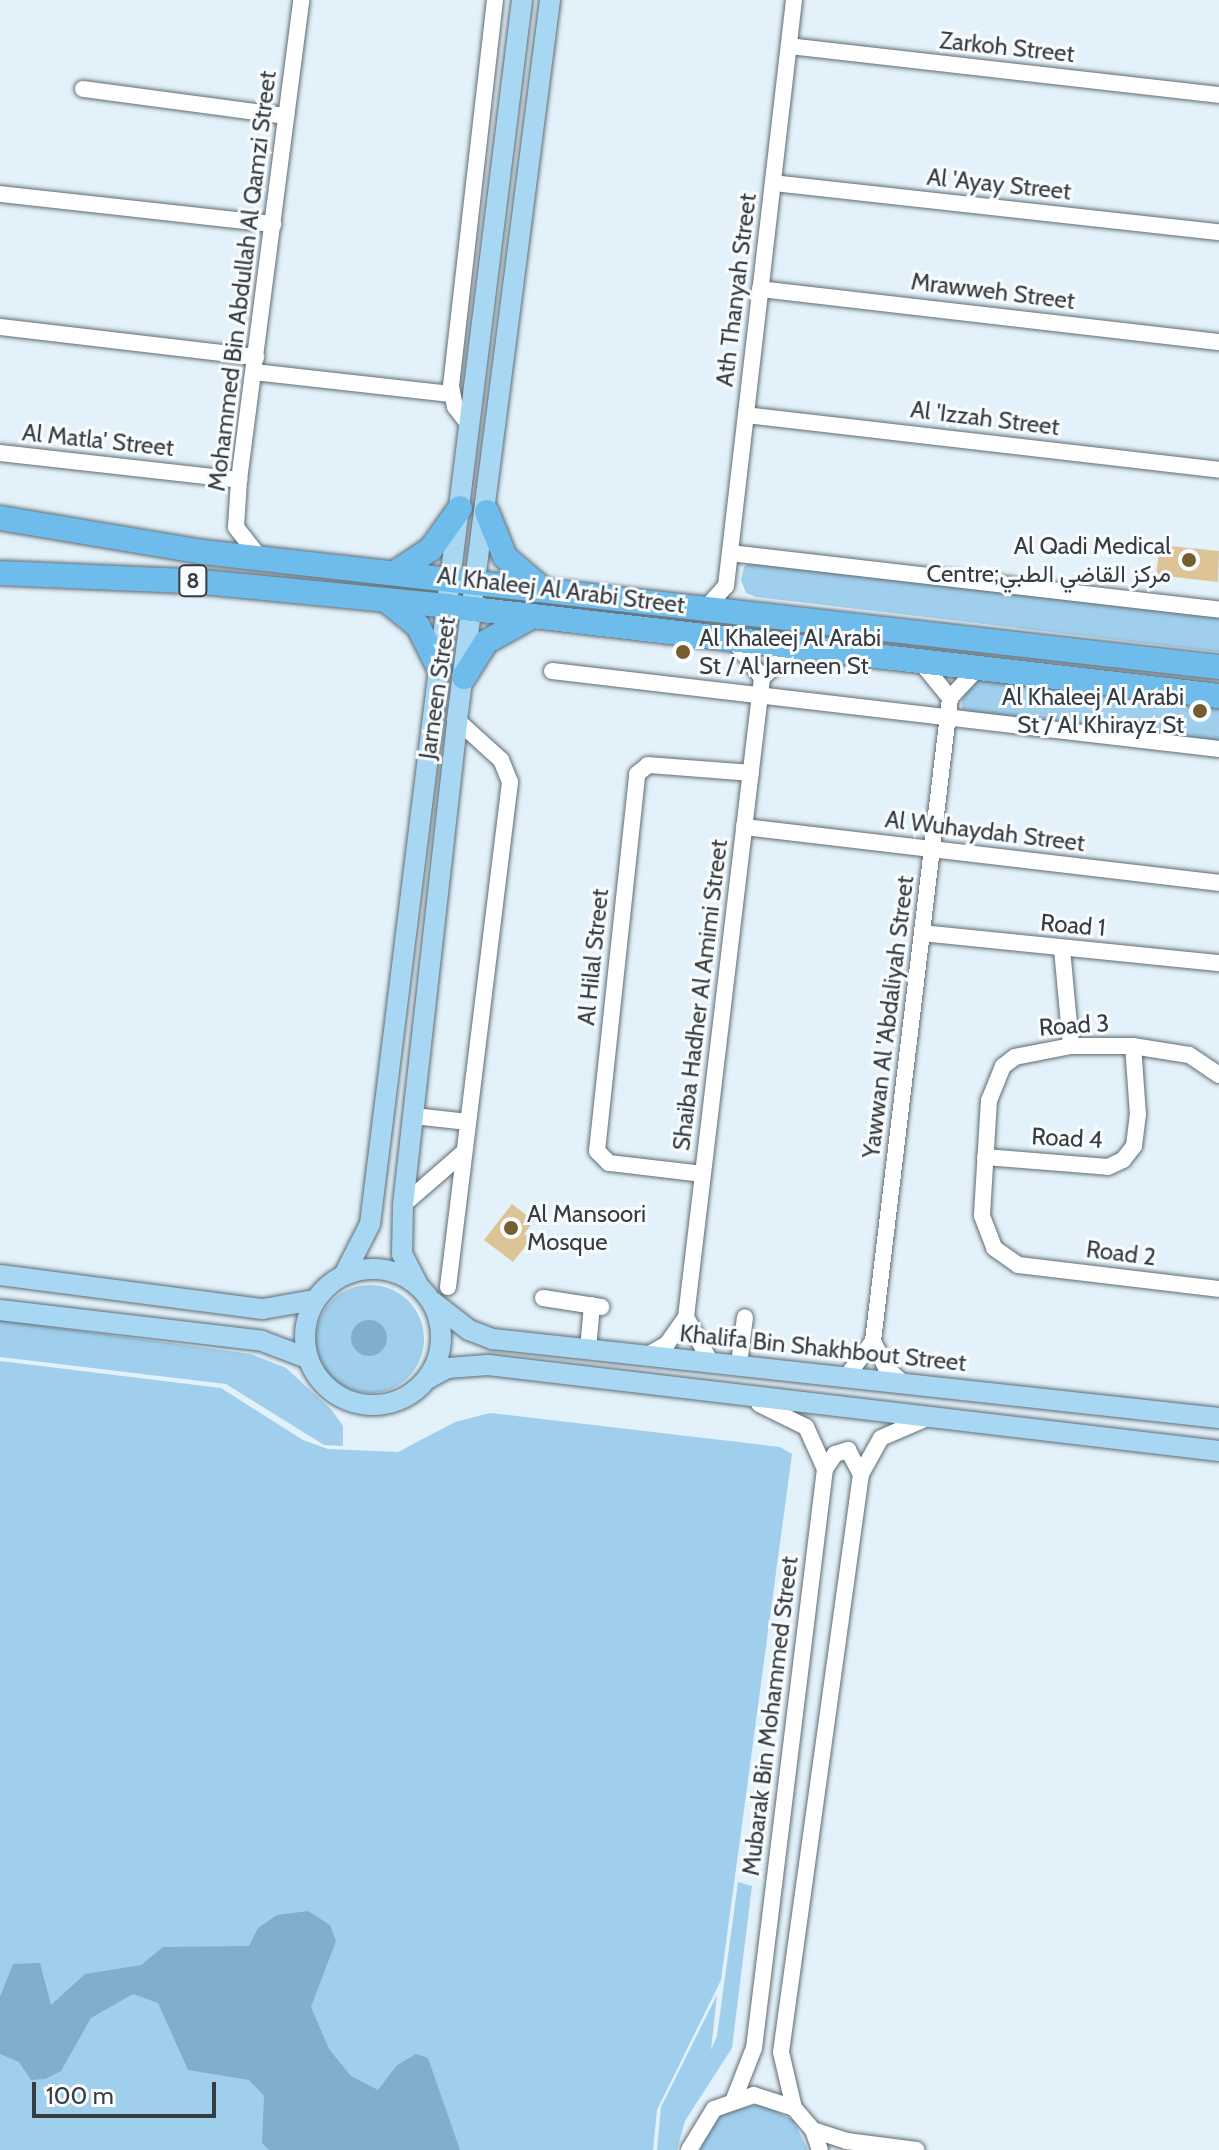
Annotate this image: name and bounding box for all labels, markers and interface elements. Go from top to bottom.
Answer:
street label: Zarkoh Street [938,26,1076,68]
street label: Mohammed Bin Abdullah Al Qamzi Street [202,69,282,493]
street label: Al 'Ayay Street [925,162,1073,206]
street label: Ath Thanyah Street [710,192,762,388]
street label: Mrawweh Street [909,267,1077,315]
street label: Al 'Izzah Street [909,395,1061,441]
street label: Al Matla' Street [21,418,175,462]
place label: Al Qadi Medical Centre;مركز القاضي الطبي [926,532,1171,588]
marker: Al Qadi Medical Centre;مركز القاضي الطبي [1178,549,1200,571]
street label: Al Khaleej Al Arabi Street [436,561,686,619]
road number: 8 [177,563,209,599]
street label: Jarneen Street [413,615,461,761]
place label: Al Khaleej Al Arabi St / Al Jarneen St [699,624,881,680]
marker: Al Khaleej Al Arabi St / Al Jarneen St [674,643,692,661]
place label: Al Khaleej Al Arabi St / Al Khirayz St [1002,683,1184,739]
marker: Al Khaleej Al Arabi St / Al Khirayz St [1191,702,1209,720]
street label: Al Wuhaydah Street [883,804,1087,858]
street label: Shaiba Hadher Al Amimi Street [667,838,733,1152]
street label: Yawwan Al 'Abdaliyah Street [856,874,920,1160]
street label: Al Hilal Street [571,887,615,1027]
street label: Road 1 [1039,908,1107,942]
street label: Road 3 [1038,1008,1110,1042]
street label: Road 4 [1031,1122,1103,1154]
place label: Al Mansoori Mosque [527,1200,646,1256]
marker: Al Mansoori Mosque [502,1219,520,1237]
street label: Road 2 [1084,1234,1158,1272]
street label: Khalifa Bin Shakhbout Street [678,1319,968,1377]
street label: Mubarak Bin Mohammed Street [736,1555,804,1877]
scale bar [36,2066,220,2116]
text: 100 m [46,2081,114,2110]

